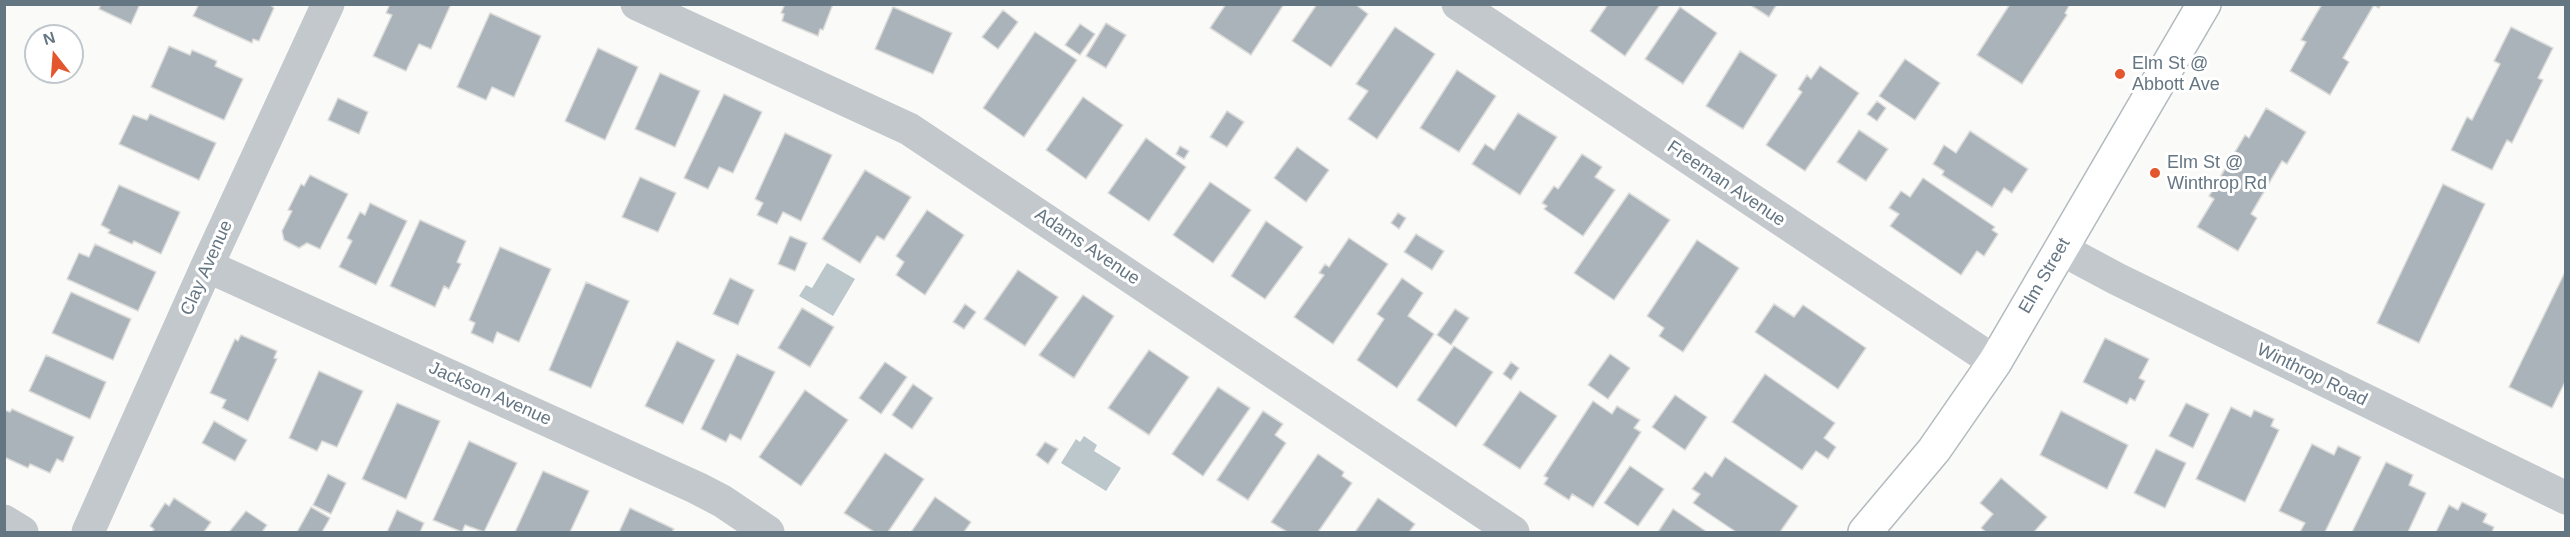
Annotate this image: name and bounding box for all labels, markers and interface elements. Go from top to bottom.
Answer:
north arrow [24,24,84,84]
text: N [41,28,57,48]
place label: Elm St @ Abbott Ave [2132,53,2220,96]
marker: Elm St @ Abbott Ave [2113,67,2127,81]
street label: Freeman Avenue [1663,137,1789,231]
place label: Elm St @ Winthrop Rd [2167,152,2267,195]
marker: Elm St @ Winthrop Rd [2148,166,2162,180]
street label: Adams Avenue [1030,204,1144,290]
street label: Clay Avenue [176,217,238,319]
street label: Elm Street [2015,234,2075,318]
street label: Winthrop Road [2253,339,2371,411]
street label: Jackson Avenue [425,357,555,431]

